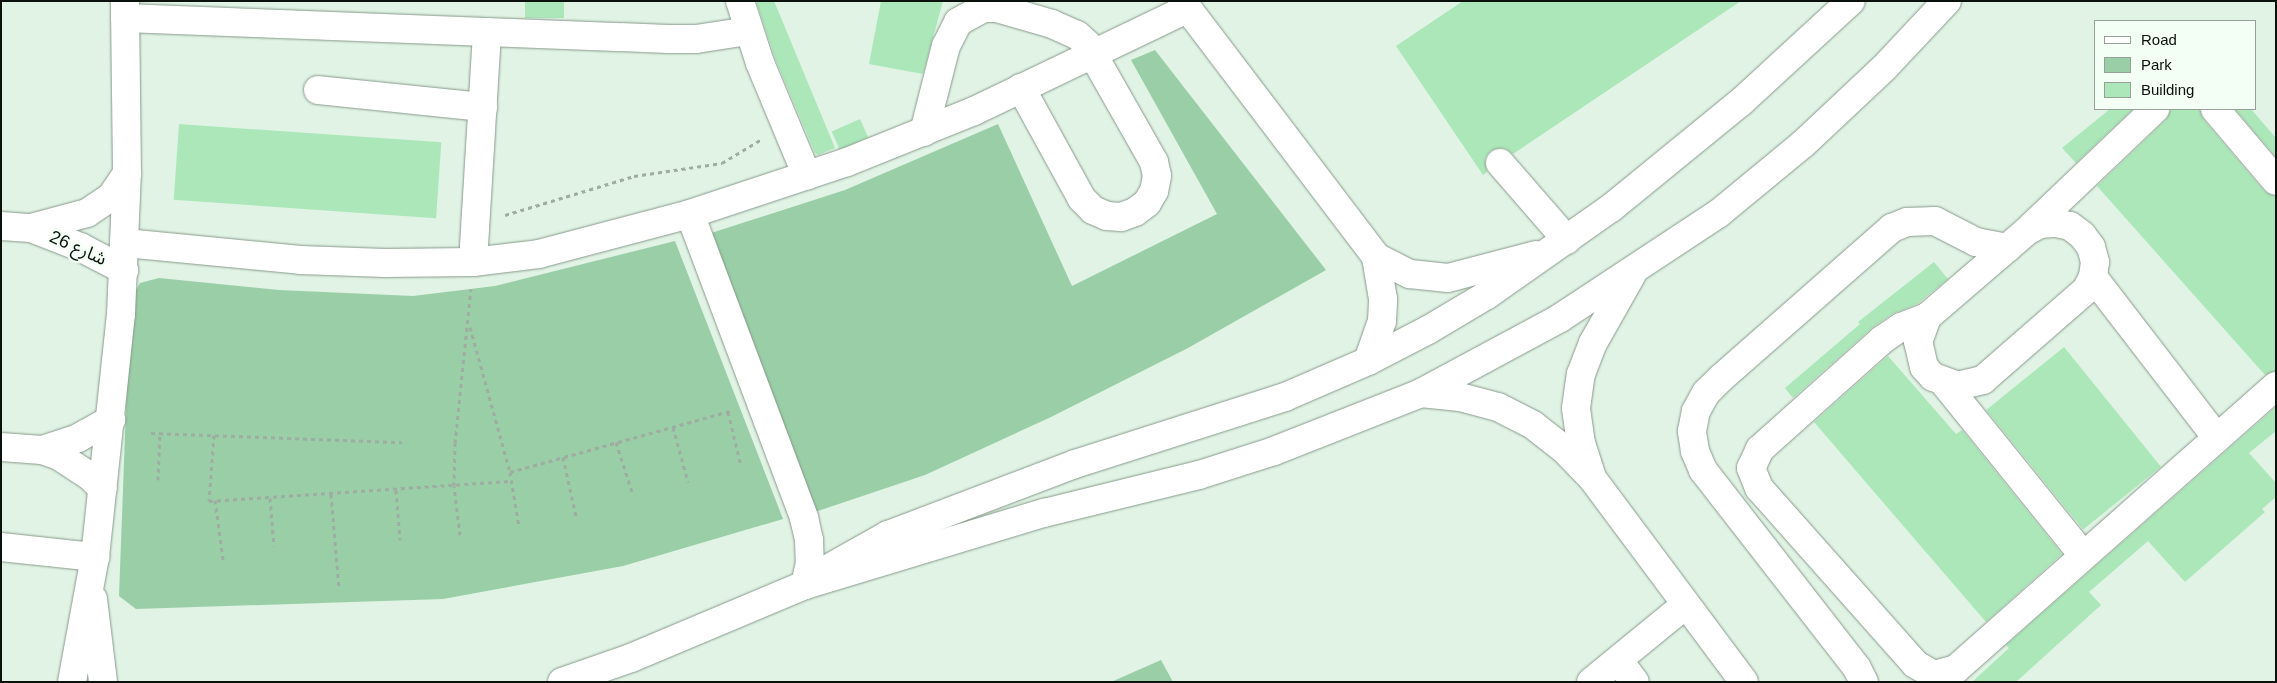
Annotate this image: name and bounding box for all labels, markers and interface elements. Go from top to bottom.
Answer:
legend [2094,20,2257,110]
text: Road [2141,31,2177,48]
text: Park [2141,56,2172,73]
text: Building [2141,81,2194,98]
street label: شارع 26 [46,226,110,270]

